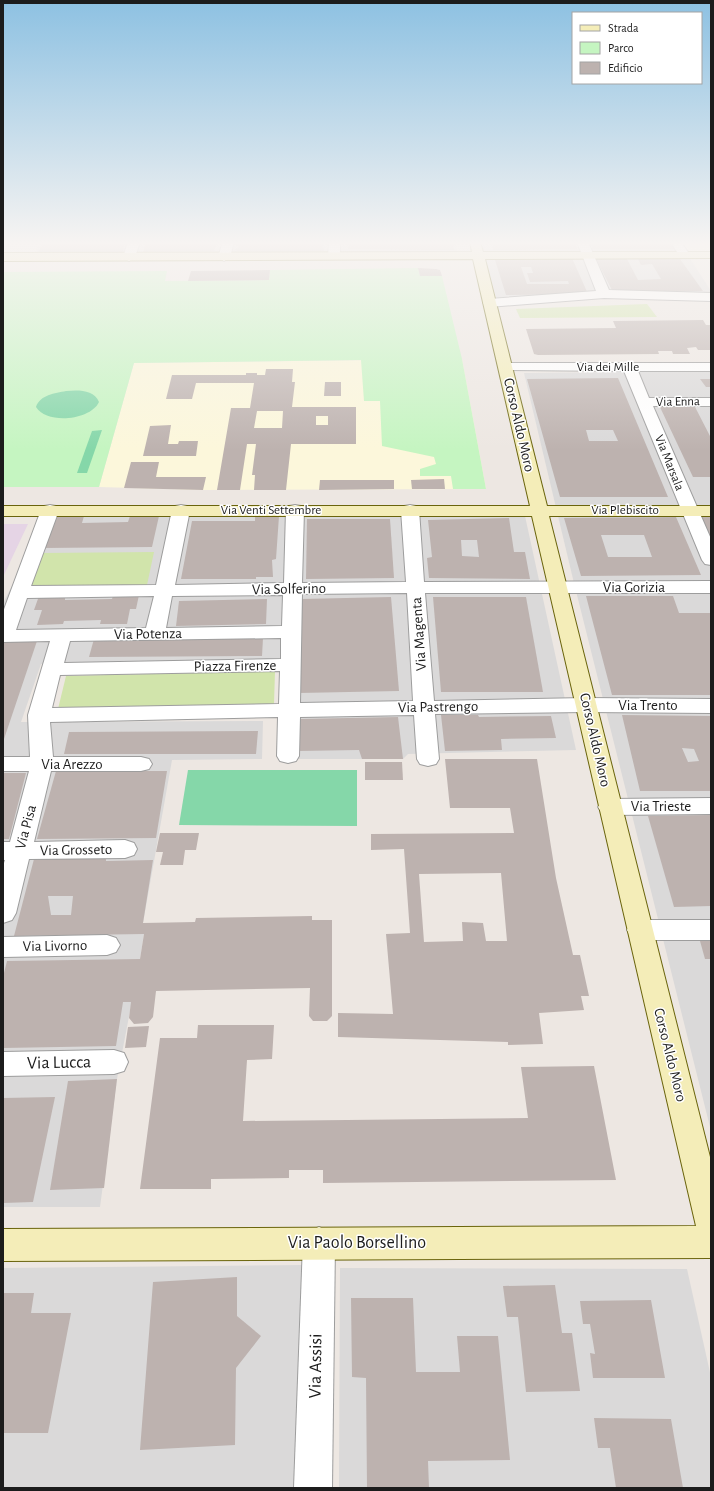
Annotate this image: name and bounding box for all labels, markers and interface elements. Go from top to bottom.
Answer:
legend [572,12,702,84]
text: Strada [608,22,639,34]
text: Parco [608,42,634,54]
text: Edificio [608,62,643,74]
street label: Via dei Mille [577,361,639,374]
street label: Corso Aldo Moro [501,377,537,473]
street label: Via Enna [656,395,700,409]
street label: Via Marsala [652,433,686,493]
street label: Via Venti Settembre [221,504,321,517]
street label: Via Plebiscito [591,504,659,517]
street label: Via Gorizia [603,580,665,595]
street label: Via Solferino [252,581,326,597]
street label: Via Magenta [409,597,429,671]
street label: Via Potenza [114,626,182,642]
street label: Piazza Firenze [194,658,277,674]
street label: Corso Aldo Moro [577,692,613,788]
street label: Via Trento [618,698,678,713]
street label: Via Pastrengo [398,699,478,715]
street label: Via Arezzo [41,757,103,772]
street label: Via Trieste [631,799,691,814]
street label: Via Pisa [13,803,39,851]
street label: Via Grosseto [40,842,112,858]
street label: Via Livorno [23,938,87,954]
street label: Corso Aldo Moro [651,1007,689,1103]
street label: Via Lucca [27,1053,91,1073]
street label: Via Paolo Borsellino [288,1234,426,1252]
street label: Via Assisi [306,1333,326,1399]

